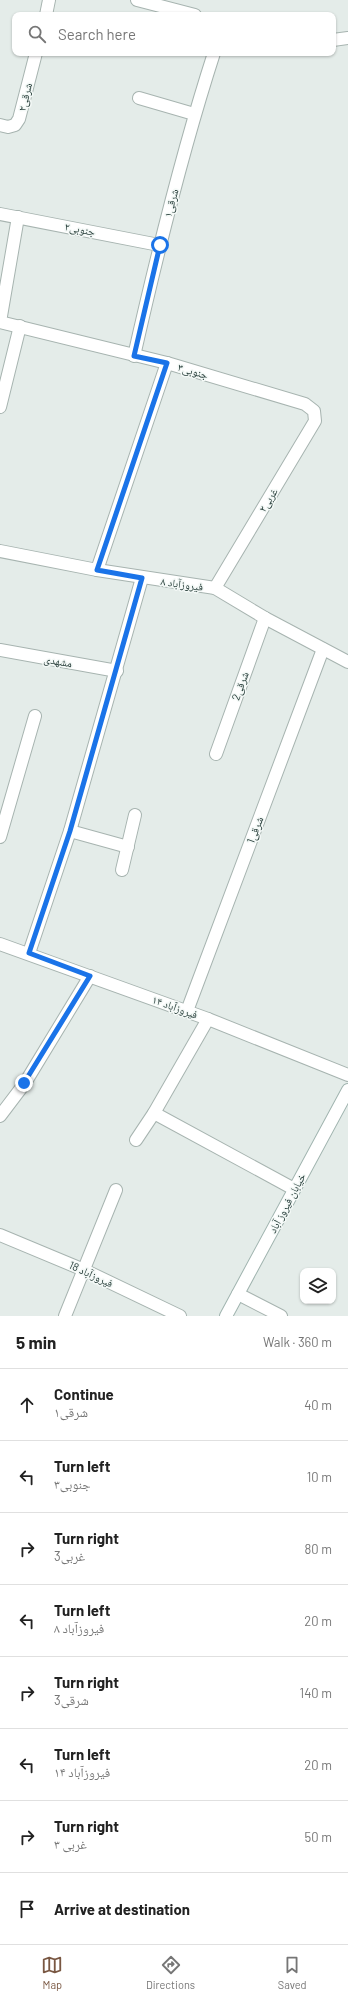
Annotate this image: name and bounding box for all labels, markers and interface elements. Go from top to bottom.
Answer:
search box [12,12,336,56]
icon: search [26,23,48,45]
text: Search here [58,25,136,43]
street label: شرقی۲ [15,81,35,113]
street label: شرقی۱ [161,187,181,219]
street label: جنوبی۲ [63,219,97,239]
route start [151,236,169,254]
street label: جنوبی۳ [176,360,210,382]
street label: غربی۲ [255,485,281,515]
street label: فیروزآباد ۸ [160,574,204,593]
street label: مشهدی [43,652,73,670]
street label: شرقی2 [228,670,252,702]
street label: شرقی1 [243,815,267,845]
street label: فیروزآباد ۱۴ [151,992,200,1021]
route end [15,1074,33,1092]
street label: خیابان فیروز آباد [265,1171,309,1235]
street label: فیروزآباد 18 [67,1258,116,1290]
map controls [300,1268,336,1304]
button: layers [300,1268,336,1304]
text: 5 min [16,1332,56,1352]
text: Walk · 360 m [263,1334,332,1350]
text: Continue [54,1385,114,1403]
icon: ahead [16,1394,38,1416]
text: 40 m [304,1397,332,1413]
text: شرقی۱ [54,1404,88,1420]
text: Turn left [54,1457,110,1475]
icon: left [16,1466,38,1488]
text: 10 m [307,1469,332,1485]
text: جنوبی۳ [54,1476,91,1492]
text: Turn right [54,1529,119,1547]
icon: right [16,1538,38,1560]
text: 80 m [305,1541,332,1557]
text: غربی3 [54,1548,85,1564]
text: Turn left [54,1601,110,1619]
icon: left [16,1610,38,1632]
text: 20 m [304,1613,332,1629]
text: فیروزآباد ۸ [54,1620,104,1636]
text: Turn right [54,1673,119,1691]
icon: right [16,1682,38,1704]
text: 140 m [300,1685,332,1701]
text: شرقی3 [54,1692,89,1708]
text: Turn left [54,1745,110,1763]
icon: left [16,1754,38,1776]
text: 20 m [304,1757,332,1773]
text: فیروزآباد ۱۴ [54,1764,110,1780]
text: Turn right [54,1817,119,1835]
icon: right [16,1826,38,1848]
text: 50 m [305,1829,332,1845]
text: غربی ۳ [54,1836,87,1852]
icon: arrive [16,1898,38,1920]
text: Arrive at destination [54,1900,190,1918]
tab: Map [41,1954,63,1991]
tab: Directions [146,1954,195,1991]
tab: Saved [278,1954,307,1991]

